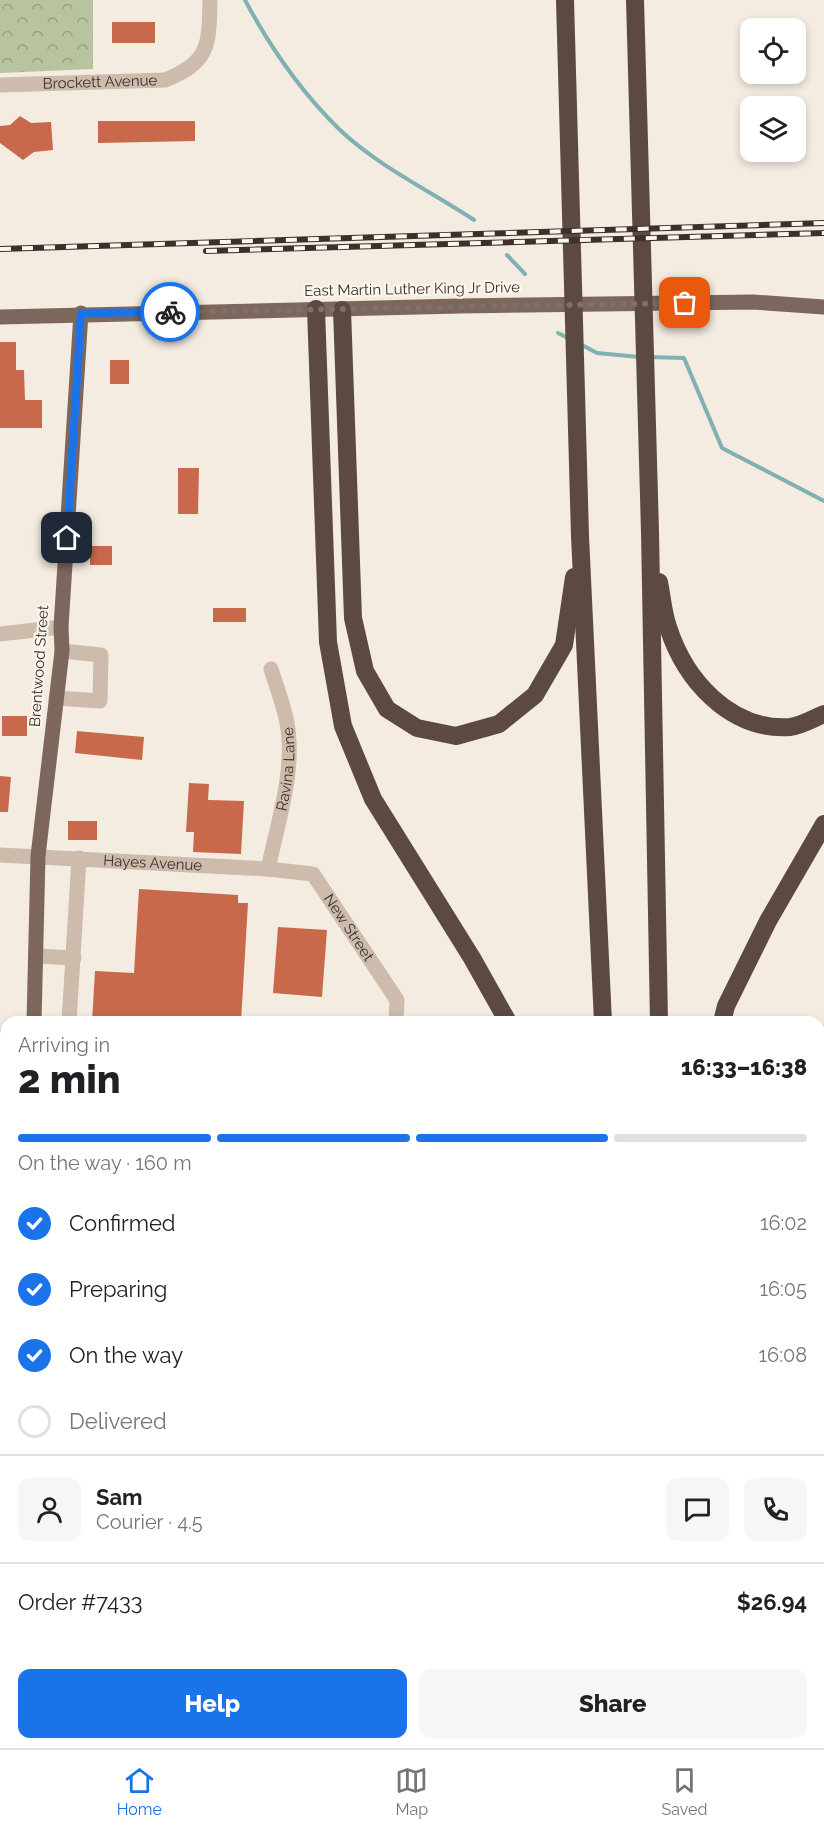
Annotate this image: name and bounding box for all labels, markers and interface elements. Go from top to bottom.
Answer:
map controls [740,18,806,162]
button: locate [740,18,806,84]
street label: Brockett Avenue [42,71,158,93]
button: layers [740,96,806,162]
pin [659,277,710,328]
street label: East Martin Luther King Jr Drive [304,278,520,300]
courier [140,282,200,342]
icon: bag [668,286,701,319]
icon: bike [154,296,187,329]
pin [41,512,92,563]
icon: home [50,521,83,554]
street label: Brentwood Street [26,605,52,727]
street label: Ravina Lane [273,726,298,812]
street label: Hayes Avenue [103,851,203,875]
street label: New Street [320,890,378,965]
text: Arriving in [18,1033,110,1057]
text: 16:33–16:38 [681,1054,807,1080]
text: 2 min [18,1056,121,1102]
text: On the way · 160 m [18,1151,192,1175]
icon: check [18,1207,51,1240]
text: Confirmed [69,1210,176,1236]
text: 16:02 [760,1211,807,1235]
icon: check [18,1273,51,1306]
text: Preparing [69,1276,167,1302]
text: 16:05 [759,1277,807,1301]
icon: check [18,1339,51,1372]
text: On the way [69,1342,183,1368]
text: 16:08 [759,1343,807,1367]
text: Delivered [69,1408,167,1434]
button: person [18,1478,81,1541]
button: chat [666,1478,729,1541]
button: phone [744,1478,807,1541]
text: Sam [96,1484,143,1510]
text: Courier · 4.5 [96,1510,203,1534]
text: Order #7433 [18,1589,142,1615]
text: $26.94 [737,1589,807,1615]
button: Help [18,1669,407,1738]
button: Share [419,1669,807,1738]
tab: Home [117,1764,162,1819]
tab: Map [395,1764,428,1819]
tab: Saved [662,1764,707,1819]

